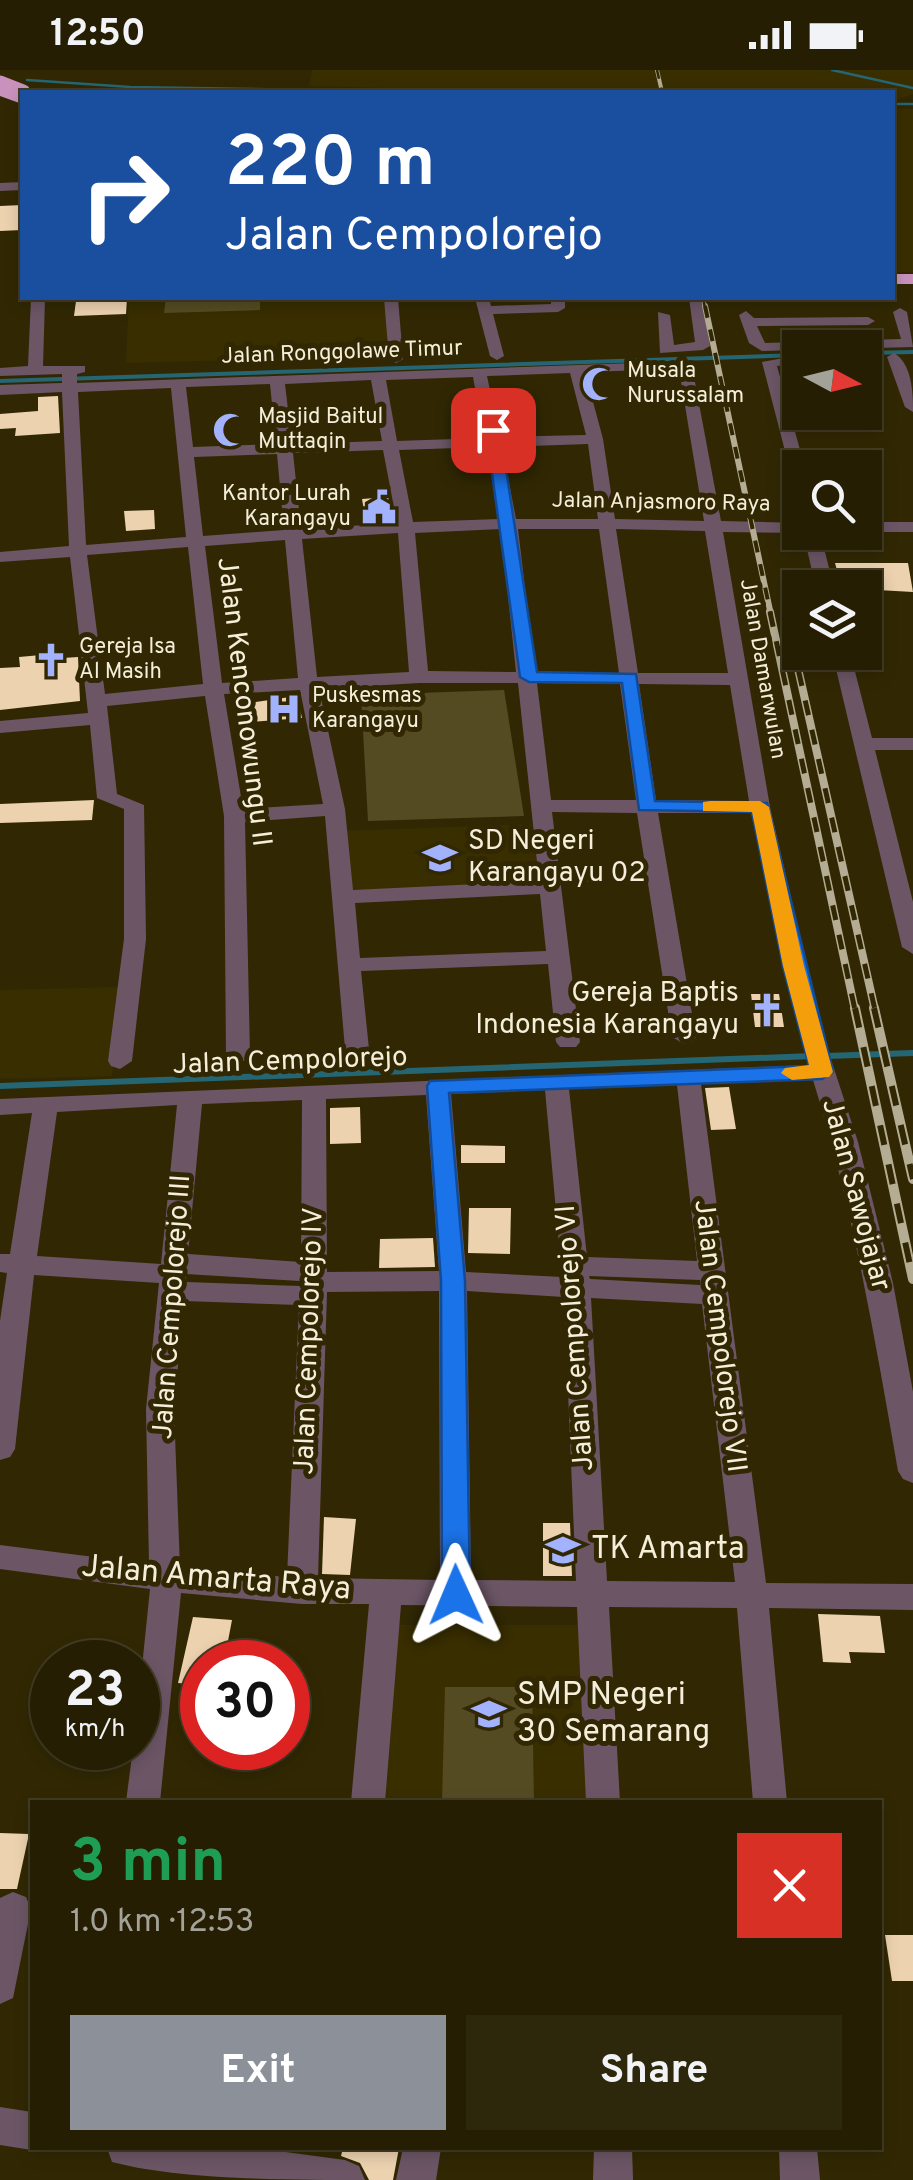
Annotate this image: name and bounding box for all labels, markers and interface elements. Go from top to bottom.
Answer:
text: 12:50 [50,11,146,60]
text: 220 m [225,122,435,211]
icon: right [60,130,190,260]
text: Jalan Cempolorejo [225,209,603,266]
north arrow [782,330,882,430]
map controls [782,330,882,670]
street label: Jalan Ronggolawe Timur [221,335,464,371]
place label: Musala Nurussalam [627,358,744,410]
mosque icon: Musala Nurussalam [580,365,618,403]
pin [451,388,536,473]
icon: arrive [466,403,521,458]
place label: Masjid Baitul Muttaqin [258,404,383,456]
mosque icon: Masjid Baitul Muttaqin [211,411,249,449]
button: search [782,450,882,550]
place label: Kantor Lurah Karangayu [222,481,351,533]
public building icon: Kantor Lurah Karangayu [360,488,398,526]
street label: Jalan Anjasmoro Raya [551,488,771,518]
street label: Jalan Kenconowungu II [207,555,279,849]
button: layers [782,570,882,670]
street label: Jalan Damarwulan [733,577,791,761]
place label: Gereja Isa Al Masih [79,634,176,686]
church icon: Gereja Isa Al Masih [32,641,70,679]
place label: Puskesmas Karangayu [312,683,422,735]
hospital icon: Puskesmas Karangayu [265,690,303,728]
place label: SD Negeri Karangayu 02 [468,824,646,892]
school or university icon: SD Negeri Karangayu 02 [421,839,459,877]
place label: Gereja Baptis Indonesia Karangayu [475,976,739,1044]
church icon: Gereja Baptis Indonesia Karangayu [748,991,786,1029]
street label: Jalan Cempolorejo [172,1040,408,1084]
street label: Jalan Sawojajar [812,1095,898,1295]
street label: Jalan Cempolorejo III [146,1173,200,1441]
street label: Jalan Cempolorejo VII [684,1198,754,1474]
street label: Jalan Cempolorejo VI [549,1204,603,1472]
street label: Jalan Cempolorejo IV [287,1207,333,1475]
place label: TK Amarta [591,1530,745,1570]
school or university icon: TK Amarta [544,1531,582,1569]
position arrow [404,1543,508,1647]
street label: Jalan Amarta Raya [80,1547,352,1611]
speed limit sign: 30 [180,1640,310,1770]
text: 23 [65,1661,125,1724]
place label: SMP Negeri 30 Semarang [517,1676,710,1753]
school or university icon: SMP Negeri 30 Semarang [470,1695,508,1733]
text: km/h [65,1714,125,1746]
text: 3 min [70,1827,226,1903]
button: close [737,1833,842,1938]
text: 1.0 km · 12:53 [70,1903,254,1943]
button: Exit [70,2015,446,2130]
button: Share [466,2015,842,2130]

